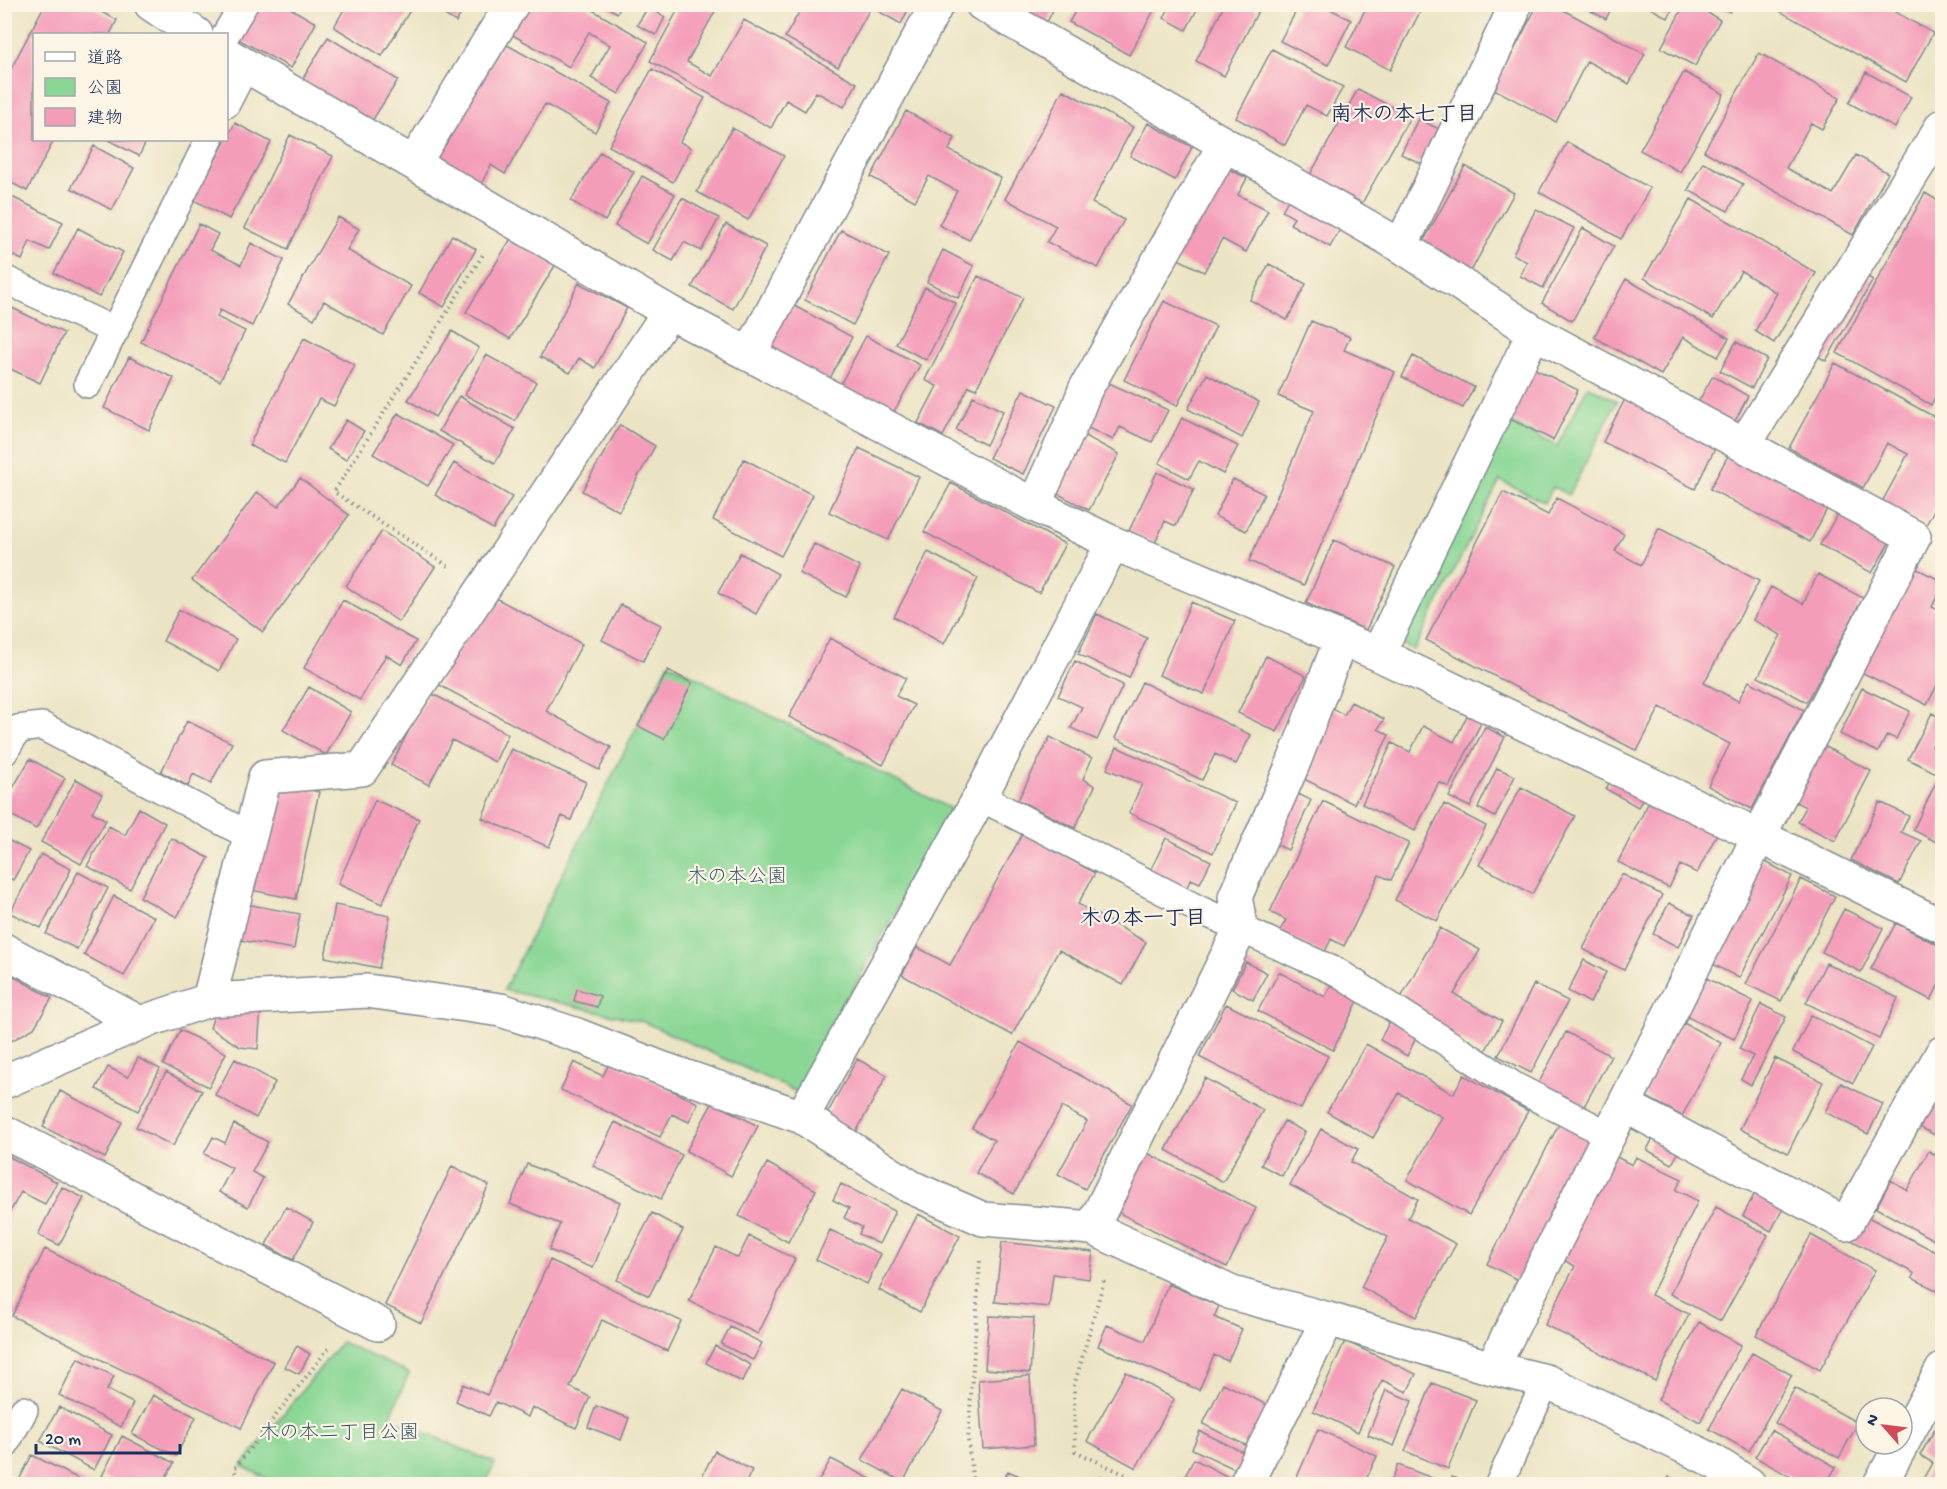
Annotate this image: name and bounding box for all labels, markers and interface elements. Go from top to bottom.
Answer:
legend [33,33,228,141]
text: 道路 [87,48,123,70]
text: 公園 [87,79,123,100]
district label: 南木の本七丁目 [1331,102,1478,129]
text: 建物 [87,108,123,130]
park label: 木の本公園 [687,865,787,890]
district label: 木の本一丁目 [1080,906,1206,933]
north arrow [1854,1396,1914,1456]
text: N [1863,1411,1885,1430]
scale bar [36,1417,180,1455]
park label: 木の本二丁目公園 [259,1421,419,1446]
text: 20 m [45,1430,81,1451]

